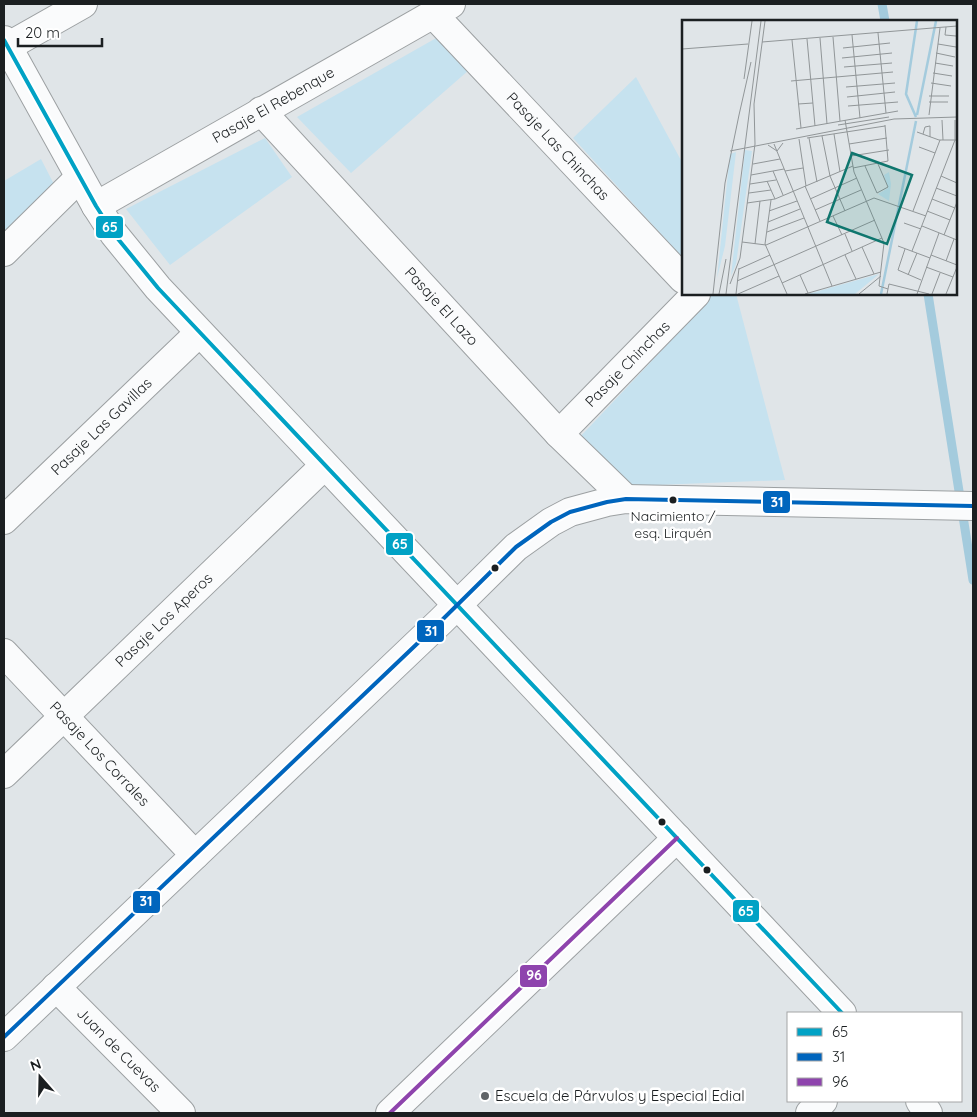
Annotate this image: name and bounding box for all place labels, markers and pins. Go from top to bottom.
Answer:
marker: Nacimiento / esq. Lirquén [668,495,678,505]
place label: Nacimiento / esq. Lirquén [631,507,716,542]
unlabelled marker [490,563,500,573]
unlabelled marker [657,817,667,827]
unlabelled marker [702,865,712,875]
place label: Escuela de Párvulos y Especial Edial [495,1086,745,1105]
marker: Escuela de Párvulos y Especial Edial [479,1090,491,1102]

